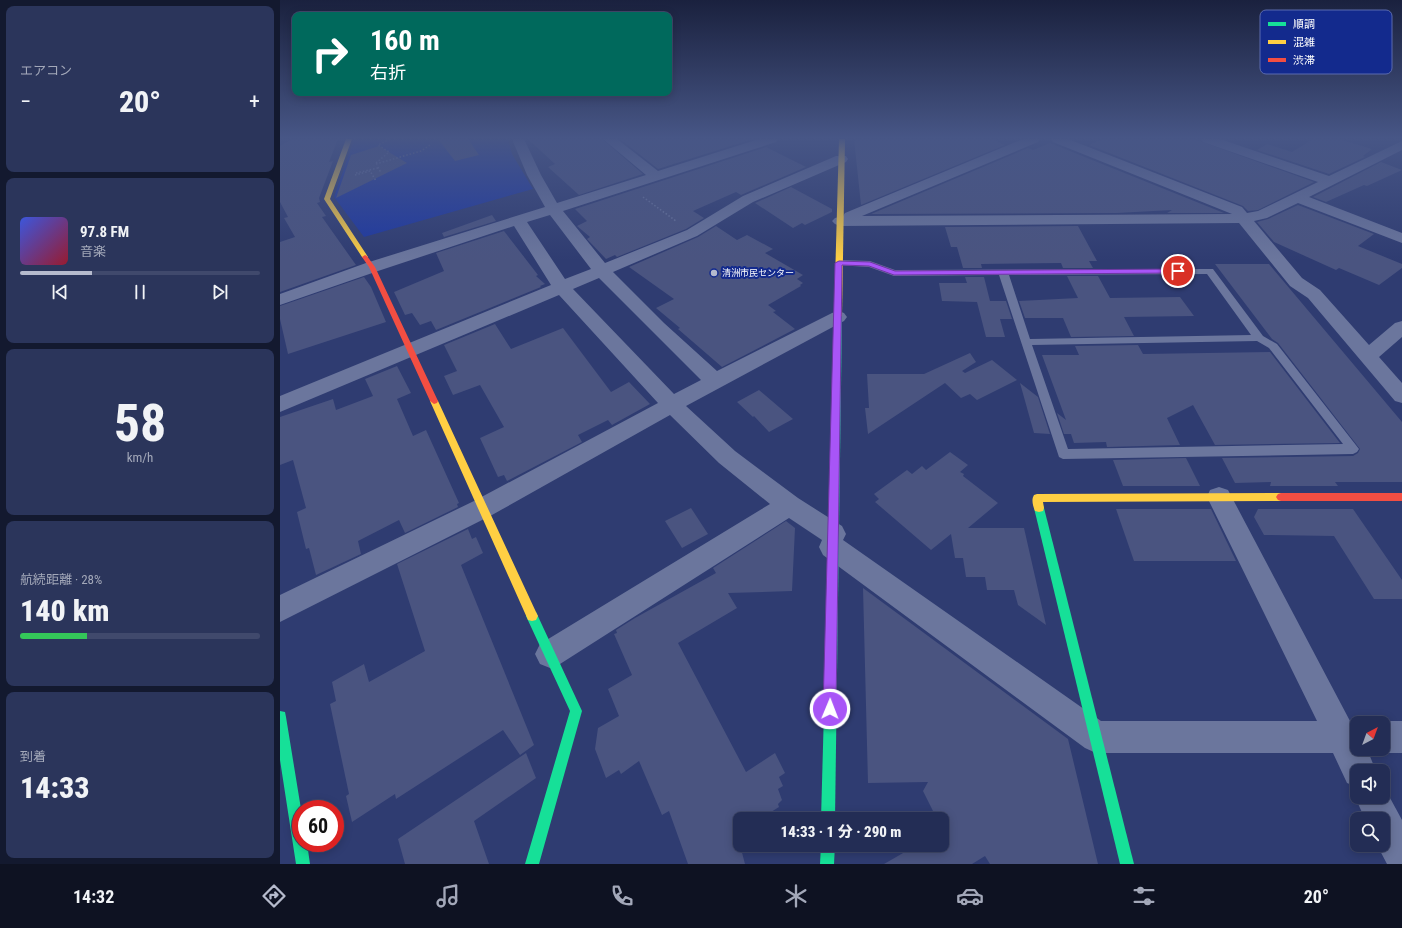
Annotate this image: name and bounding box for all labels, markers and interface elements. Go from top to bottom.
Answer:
legend [1260,10,1392,74]
text: 順調 [1293,18,1315,31]
text: 160 m [370,24,440,57]
icon: right [304,28,356,80]
text: 混雑 [1293,36,1315,49]
text: 渋滞 [1293,54,1315,67]
text: 右折 [370,62,406,83]
text: エアコン [20,63,72,78]
text: 20° [119,84,161,119]
text: − [20,89,31,114]
text: + [249,89,260,114]
text: 97.8 FM [80,223,129,241]
text: 音楽 [80,244,106,259]
pin [1161,254,1195,288]
icon: arrive [1167,260,1189,282]
place label: 清洲市民センター [722,267,794,278]
marker: 清洲市民センター [709,268,719,278]
icon: previous [49,281,71,303]
icon: pause [129,281,151,303]
icon: next [209,281,231,303]
text: 58 [114,393,166,454]
text: km/h [127,450,153,465]
text: 航続距離 · 28% [20,572,102,587]
text: 140 km [20,593,109,628]
position arrow [809,688,851,730]
north arrow [1350,716,1390,756]
map controls [1350,716,1390,852]
text: 到着 [20,749,46,764]
button: sound [1350,764,1390,804]
text: 14:33 [20,770,89,805]
speed limit sign: 60 [292,800,344,852]
button: search [1350,812,1390,852]
text: 14:33 · 1 分 · 290 m [781,823,901,841]
icon: directions [260,882,288,910]
icon: music [434,882,462,910]
icon: phone [608,882,636,910]
icon: climate [782,882,810,910]
icon: car [956,882,984,910]
icon: filters [1130,882,1158,910]
text: 14:32 [73,886,114,907]
text: 20° [1304,886,1329,907]

